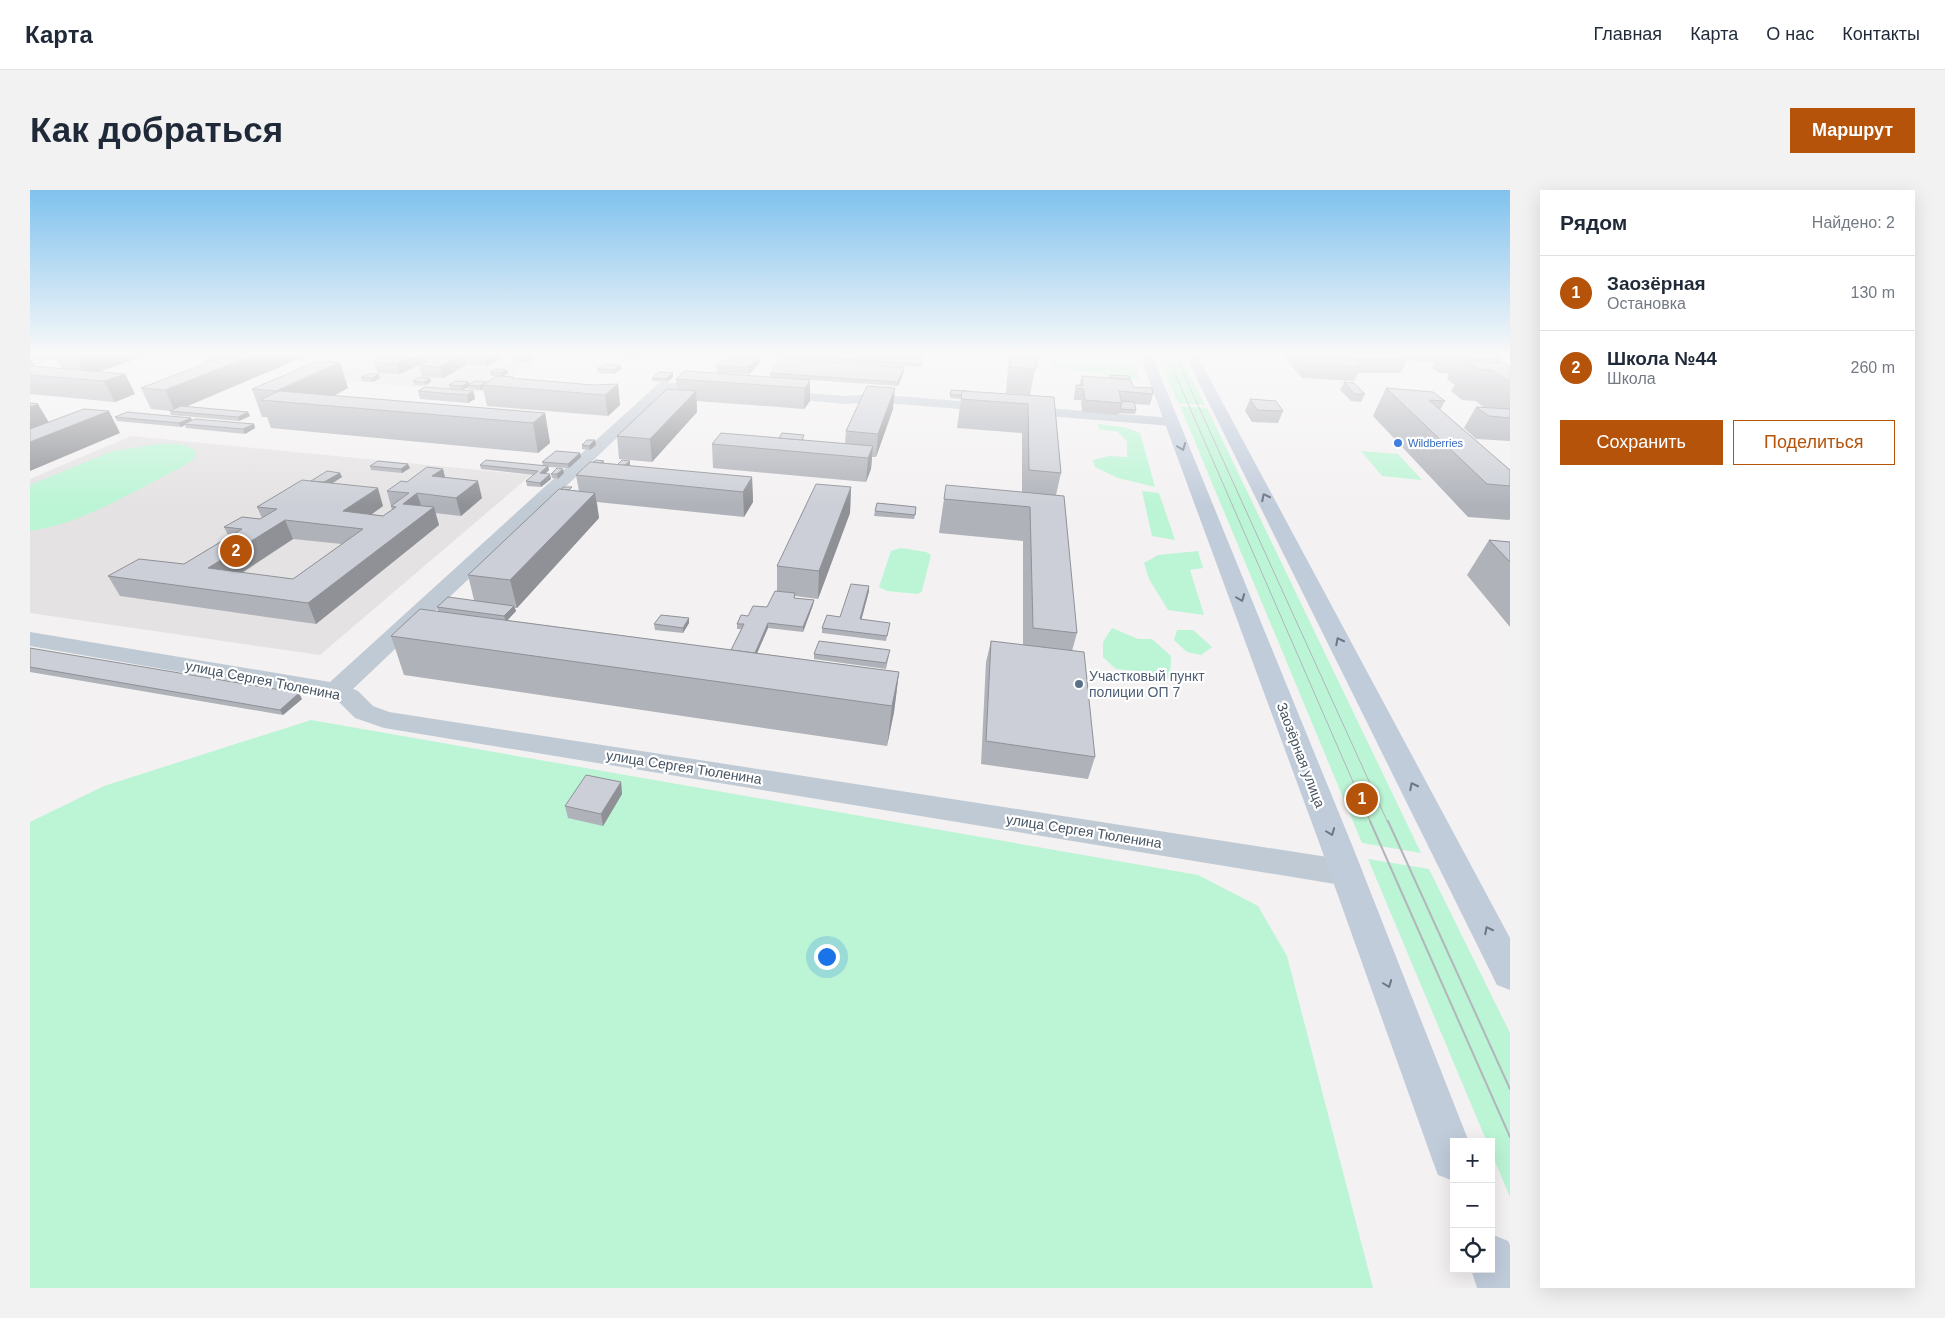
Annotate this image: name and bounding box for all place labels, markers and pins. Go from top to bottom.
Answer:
marker: Wildberries [1392,437,1404,449]
place label: Wildberries [1408,437,1464,449]
pin: 2 [220,532,252,570]
place label: Участковый пункт полиции ОП 7 [1089,668,1205,700]
marker: Участковый пункт полиции ОП 7 [1073,678,1085,690]
pin: 1 [1346,780,1378,818]

